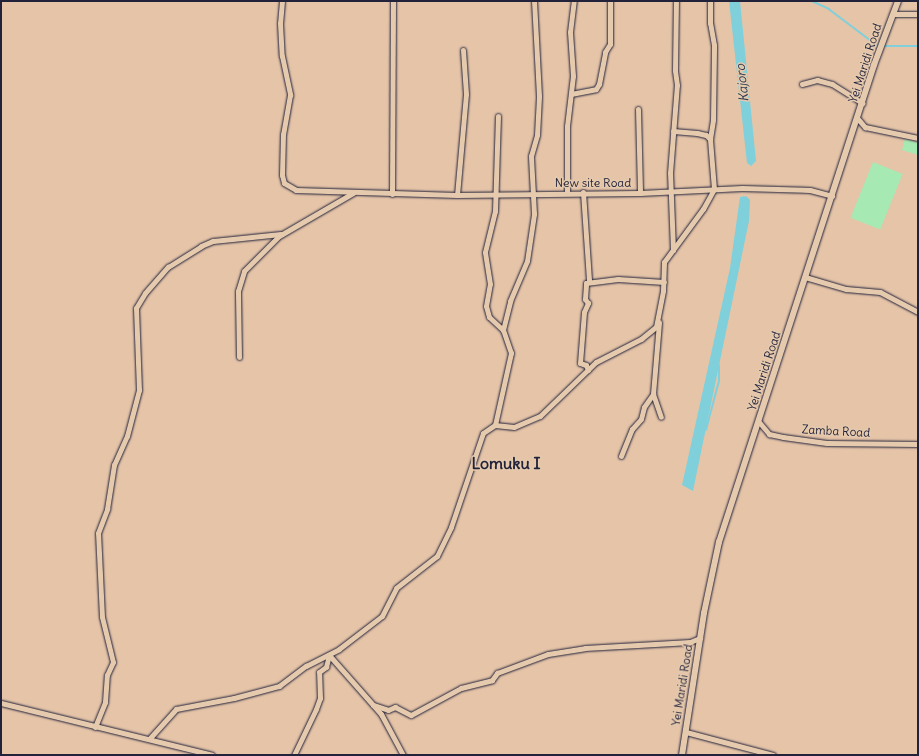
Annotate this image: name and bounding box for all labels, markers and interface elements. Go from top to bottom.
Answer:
street label: Yei Maridi Road [845,22,885,104]
water label: Kajoro [733,63,753,103]
street label: New site Road [555,176,631,190]
street label: Yei Maridi Road [744,330,784,412]
street label: Zamba Road [801,422,871,440]
district label: Lomuku I [471,453,541,473]
street label: Yei Maridi Road [668,643,696,727]

